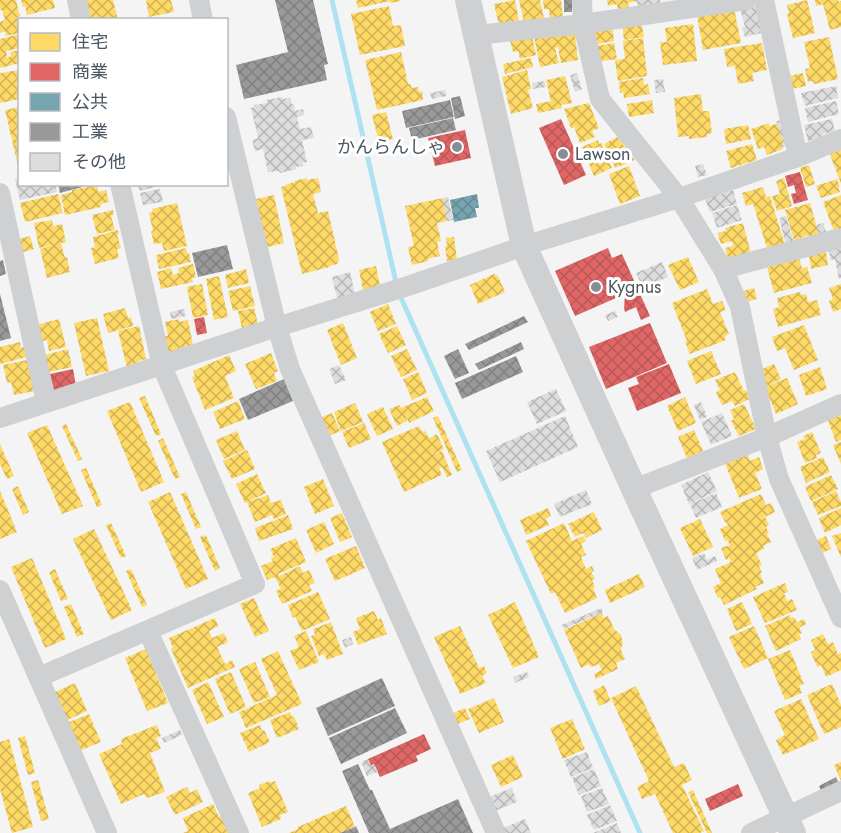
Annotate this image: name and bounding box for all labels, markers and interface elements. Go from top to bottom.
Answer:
legend [18,18,228,186]
text: 住宅 [72,29,108,55]
text: 商業 [72,59,108,85]
text: 公共 [72,89,108,115]
text: 工業 [72,119,108,145]
place label: かんらんしゃ [337,134,445,160]
marker: かんらんしゃ [450,140,464,154]
place label: Lawson [575,141,630,167]
marker: Lawson [556,147,570,161]
text: その他 [72,149,126,175]
place label: Kygnus [608,274,661,300]
marker: Kygnus [589,280,603,294]

